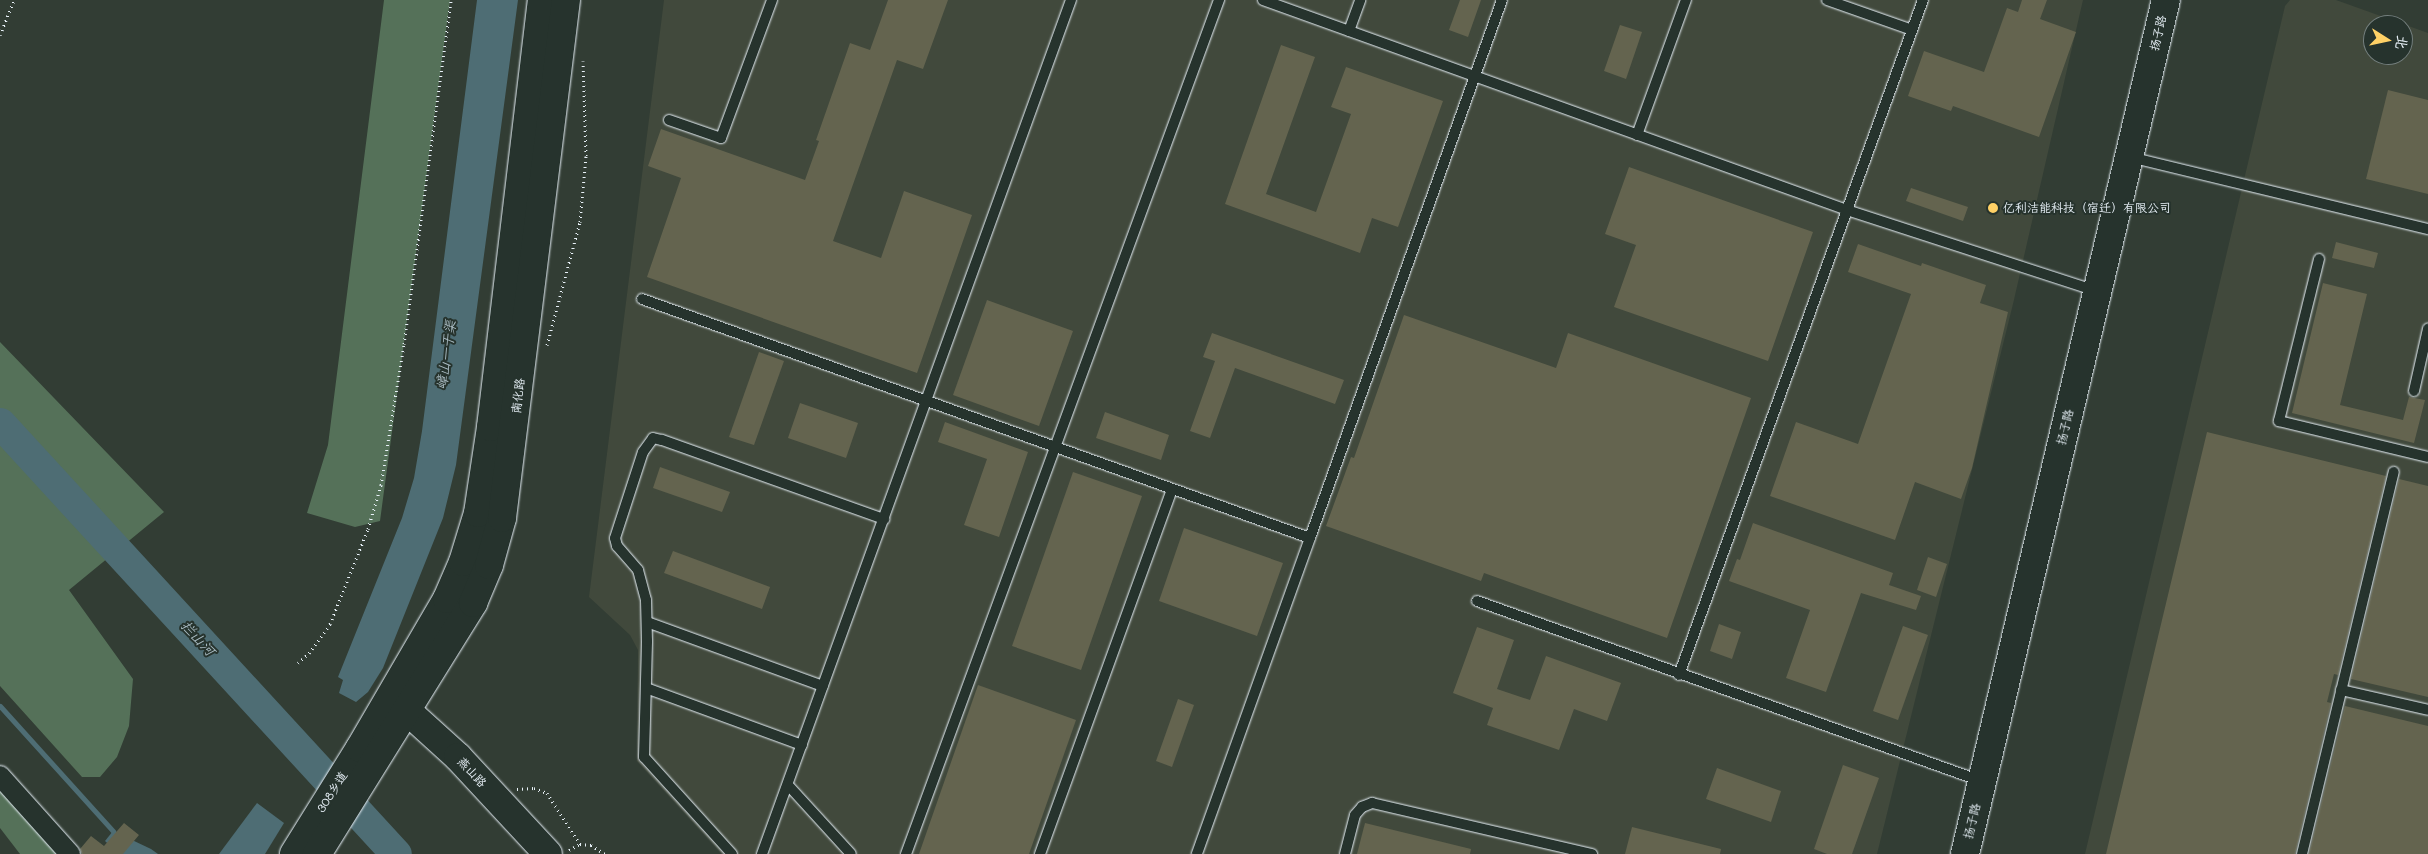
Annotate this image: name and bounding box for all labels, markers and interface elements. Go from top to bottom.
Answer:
street label: 扬子路 [2147,14,2169,52]
north arrow [2363,15,2413,65]
text: 北 [2392,34,2413,51]
place label: 亿利洁能科技（宿迁）有限公司 [2003,201,2171,215]
marker: 亿利洁能科技（宿迁）有限公司 [1987,202,1999,214]
water label: 嶂山一干渠 [433,319,459,391]
street label: 南化路 [509,377,527,415]
street label: 扬子路 [2054,408,2076,446]
water label: 拦山河 [178,617,218,659]
street label: 燕山路 [454,754,490,790]
street label: 308乡道 [314,769,350,815]
street label: 扬子路 [1961,802,1983,840]

